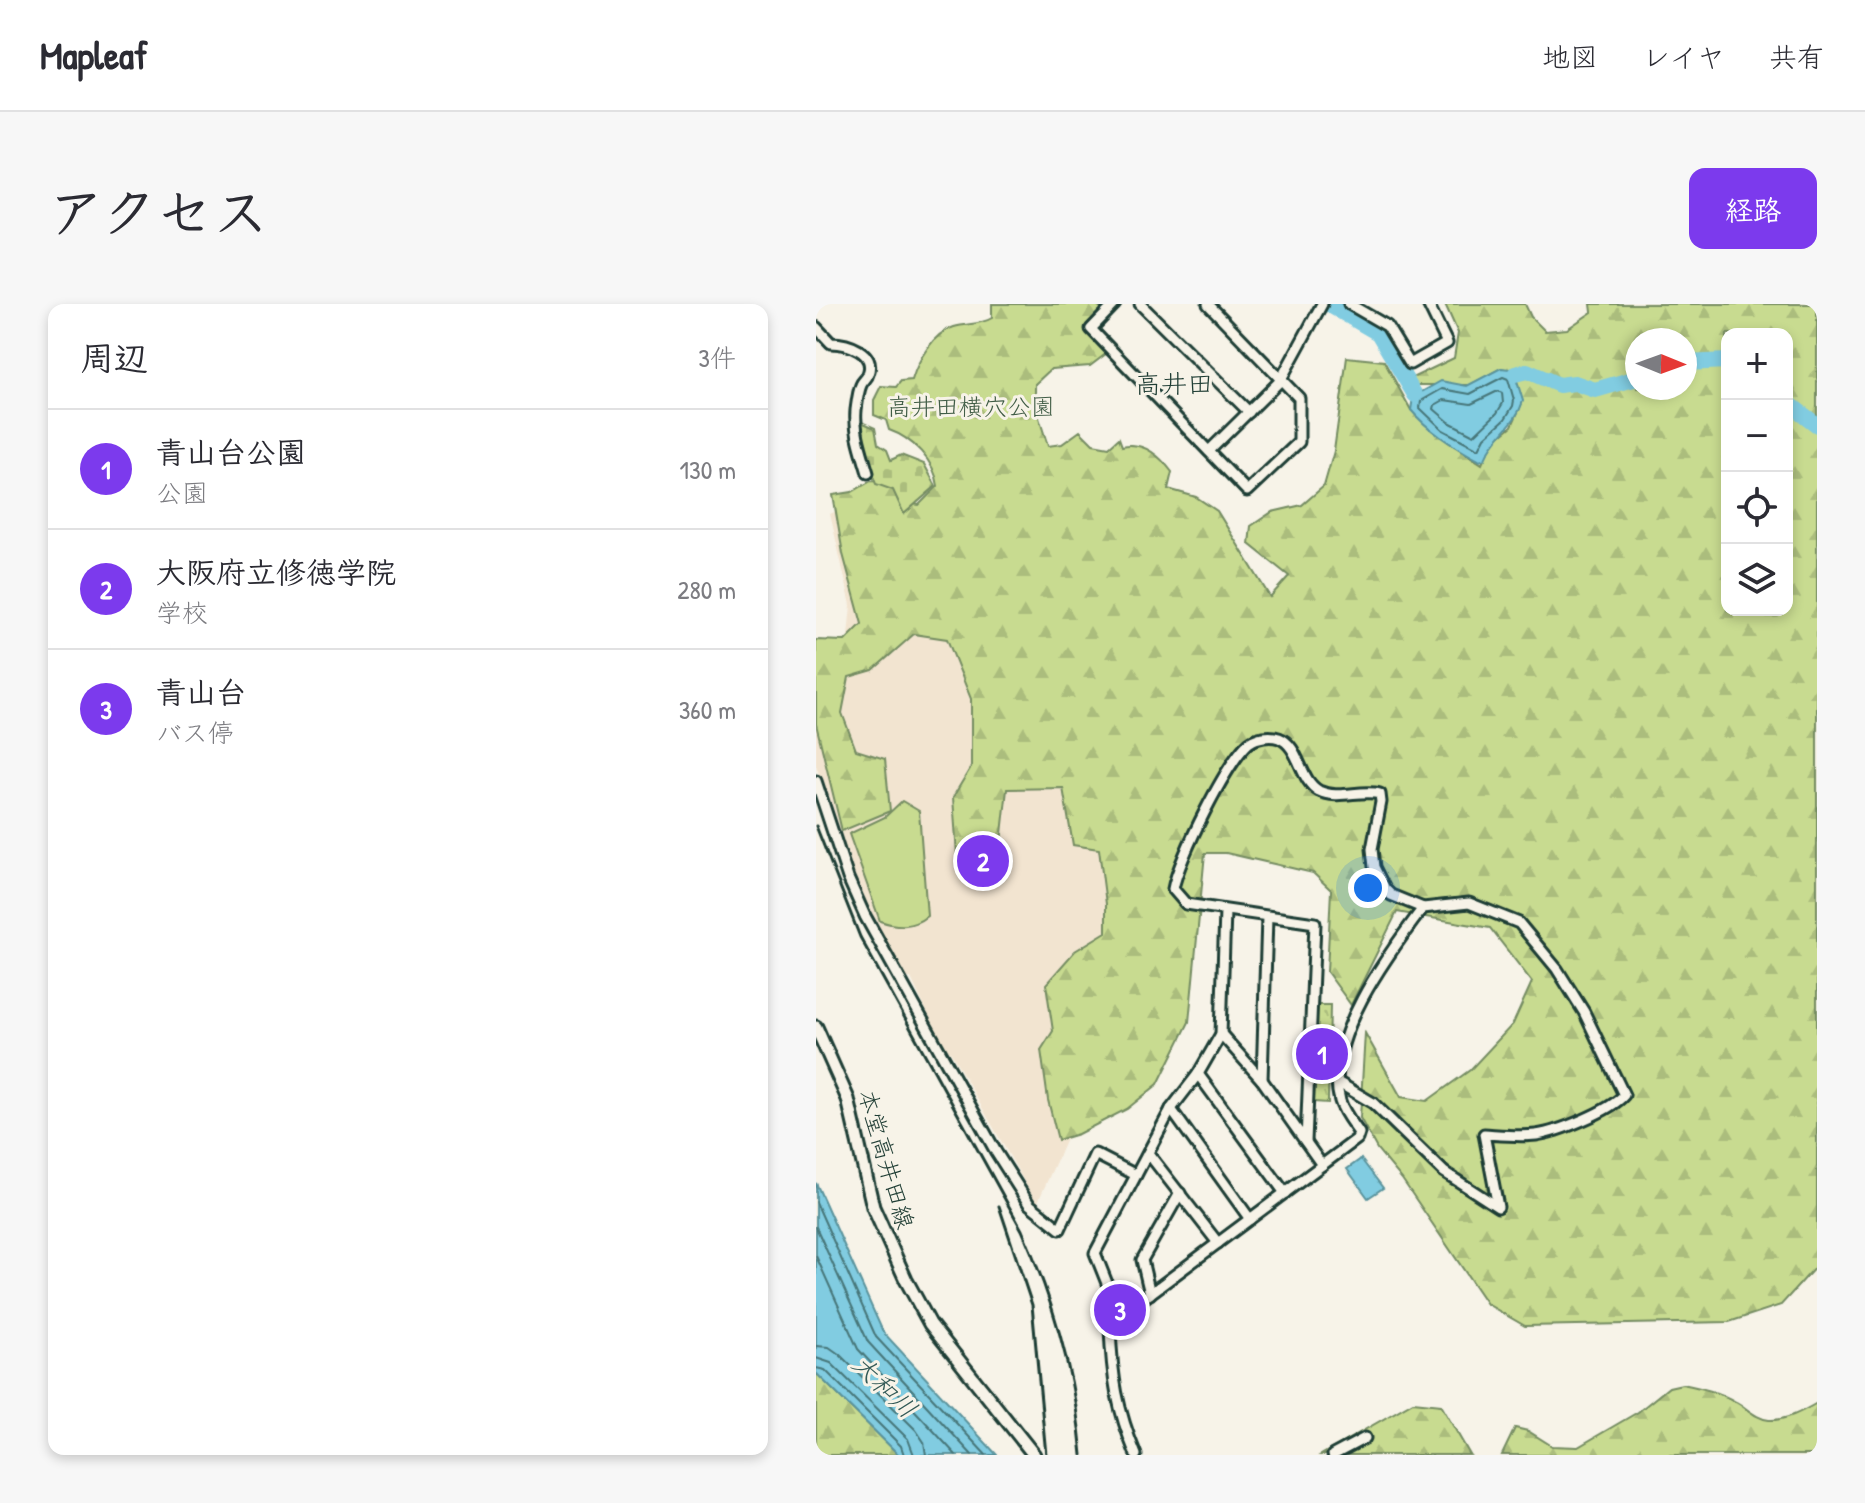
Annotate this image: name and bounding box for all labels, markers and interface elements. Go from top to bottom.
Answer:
text: Mapleaf [40,29,148,81]
text: 地図 [1542,38,1598,76]
text: レイヤ [1642,38,1725,76]
text: 共有 [1769,38,1825,76]
button: 経路 [1689,168,1817,249]
text: アクセス [48,174,269,249]
north arrow [1625,328,1697,400]
map controls [1721,328,1793,616]
button: + [1721,328,1793,400]
text: 周辺 [80,335,148,381]
text: 3件 [698,340,736,375]
district label: 高井田 [1135,366,1213,401]
park label: 高井田横穴公園 [887,390,1055,422]
button: − [1721,400,1793,472]
text: 青山台公園 [156,432,306,472]
text: 1 [101,452,111,487]
text: 130 m [680,452,736,487]
button: locate [1721,472,1793,544]
text: 公園 [156,475,208,510]
button: layers [1721,544,1793,616]
text: 大阪府立修徳学院 [156,552,396,592]
text: 2 [100,572,112,607]
text: 280 m [677,572,736,607]
text: 学校 [156,595,208,630]
text: 青山台 [156,672,246,712]
text: 3 [100,692,112,727]
text: 360 m [679,692,736,727]
text: バス停 [156,715,234,750]
pin: 2 [957,831,1009,891]
your location [1348,868,1388,908]
pin: 1 [1296,1024,1348,1084]
street label: 本堂高井田線 [852,1085,922,1233]
pin: 3 [1094,1280,1146,1340]
water label: 大和川 [845,1346,925,1426]

